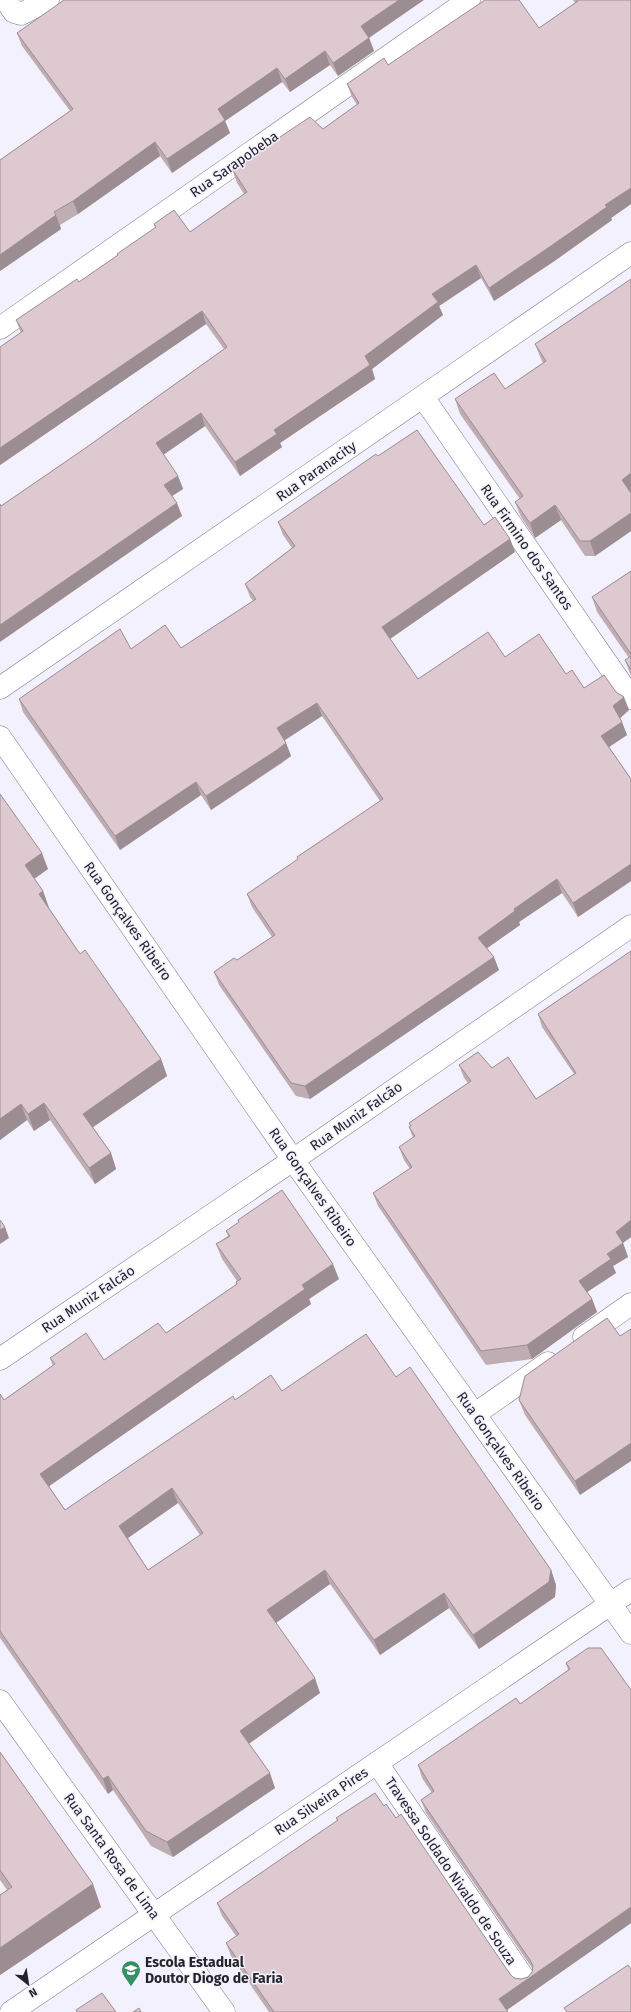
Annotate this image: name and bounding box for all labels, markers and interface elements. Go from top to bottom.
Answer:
street label: Rua Sarapobeba [187,128,282,201]
street label: Rua Paranacity [273,437,360,505]
street label: Rua Firmino dos Santos [477,481,577,614]
street label: Rua Gonçalves Ribeiro [80,859,175,984]
street label: Rua Muniz Falcão [307,1078,406,1155]
street label: Rua Gonçalves Ribeiro [265,1125,360,1250]
street label: Rua Muniz Falcão [38,1262,138,1337]
street label: Rua Gonçalves Ribeiro [453,1389,548,1514]
street label: Rua Silveira Pires [271,1764,372,1839]
street label: Travessa Soldado Nivaldo de Souza [381,1774,520,1968]
street label: Rua Santa Rosa de Lima [60,1790,163,1923]
place label: Escola Estadual Doutor Diogo de Faria [145,1954,283,1987]
school or university icon: Escola Estadual Doutor Diogo de Faria [120,1959,142,1987]
north arrow [8,1964,48,2004]
text: N [26,1985,39,2000]

